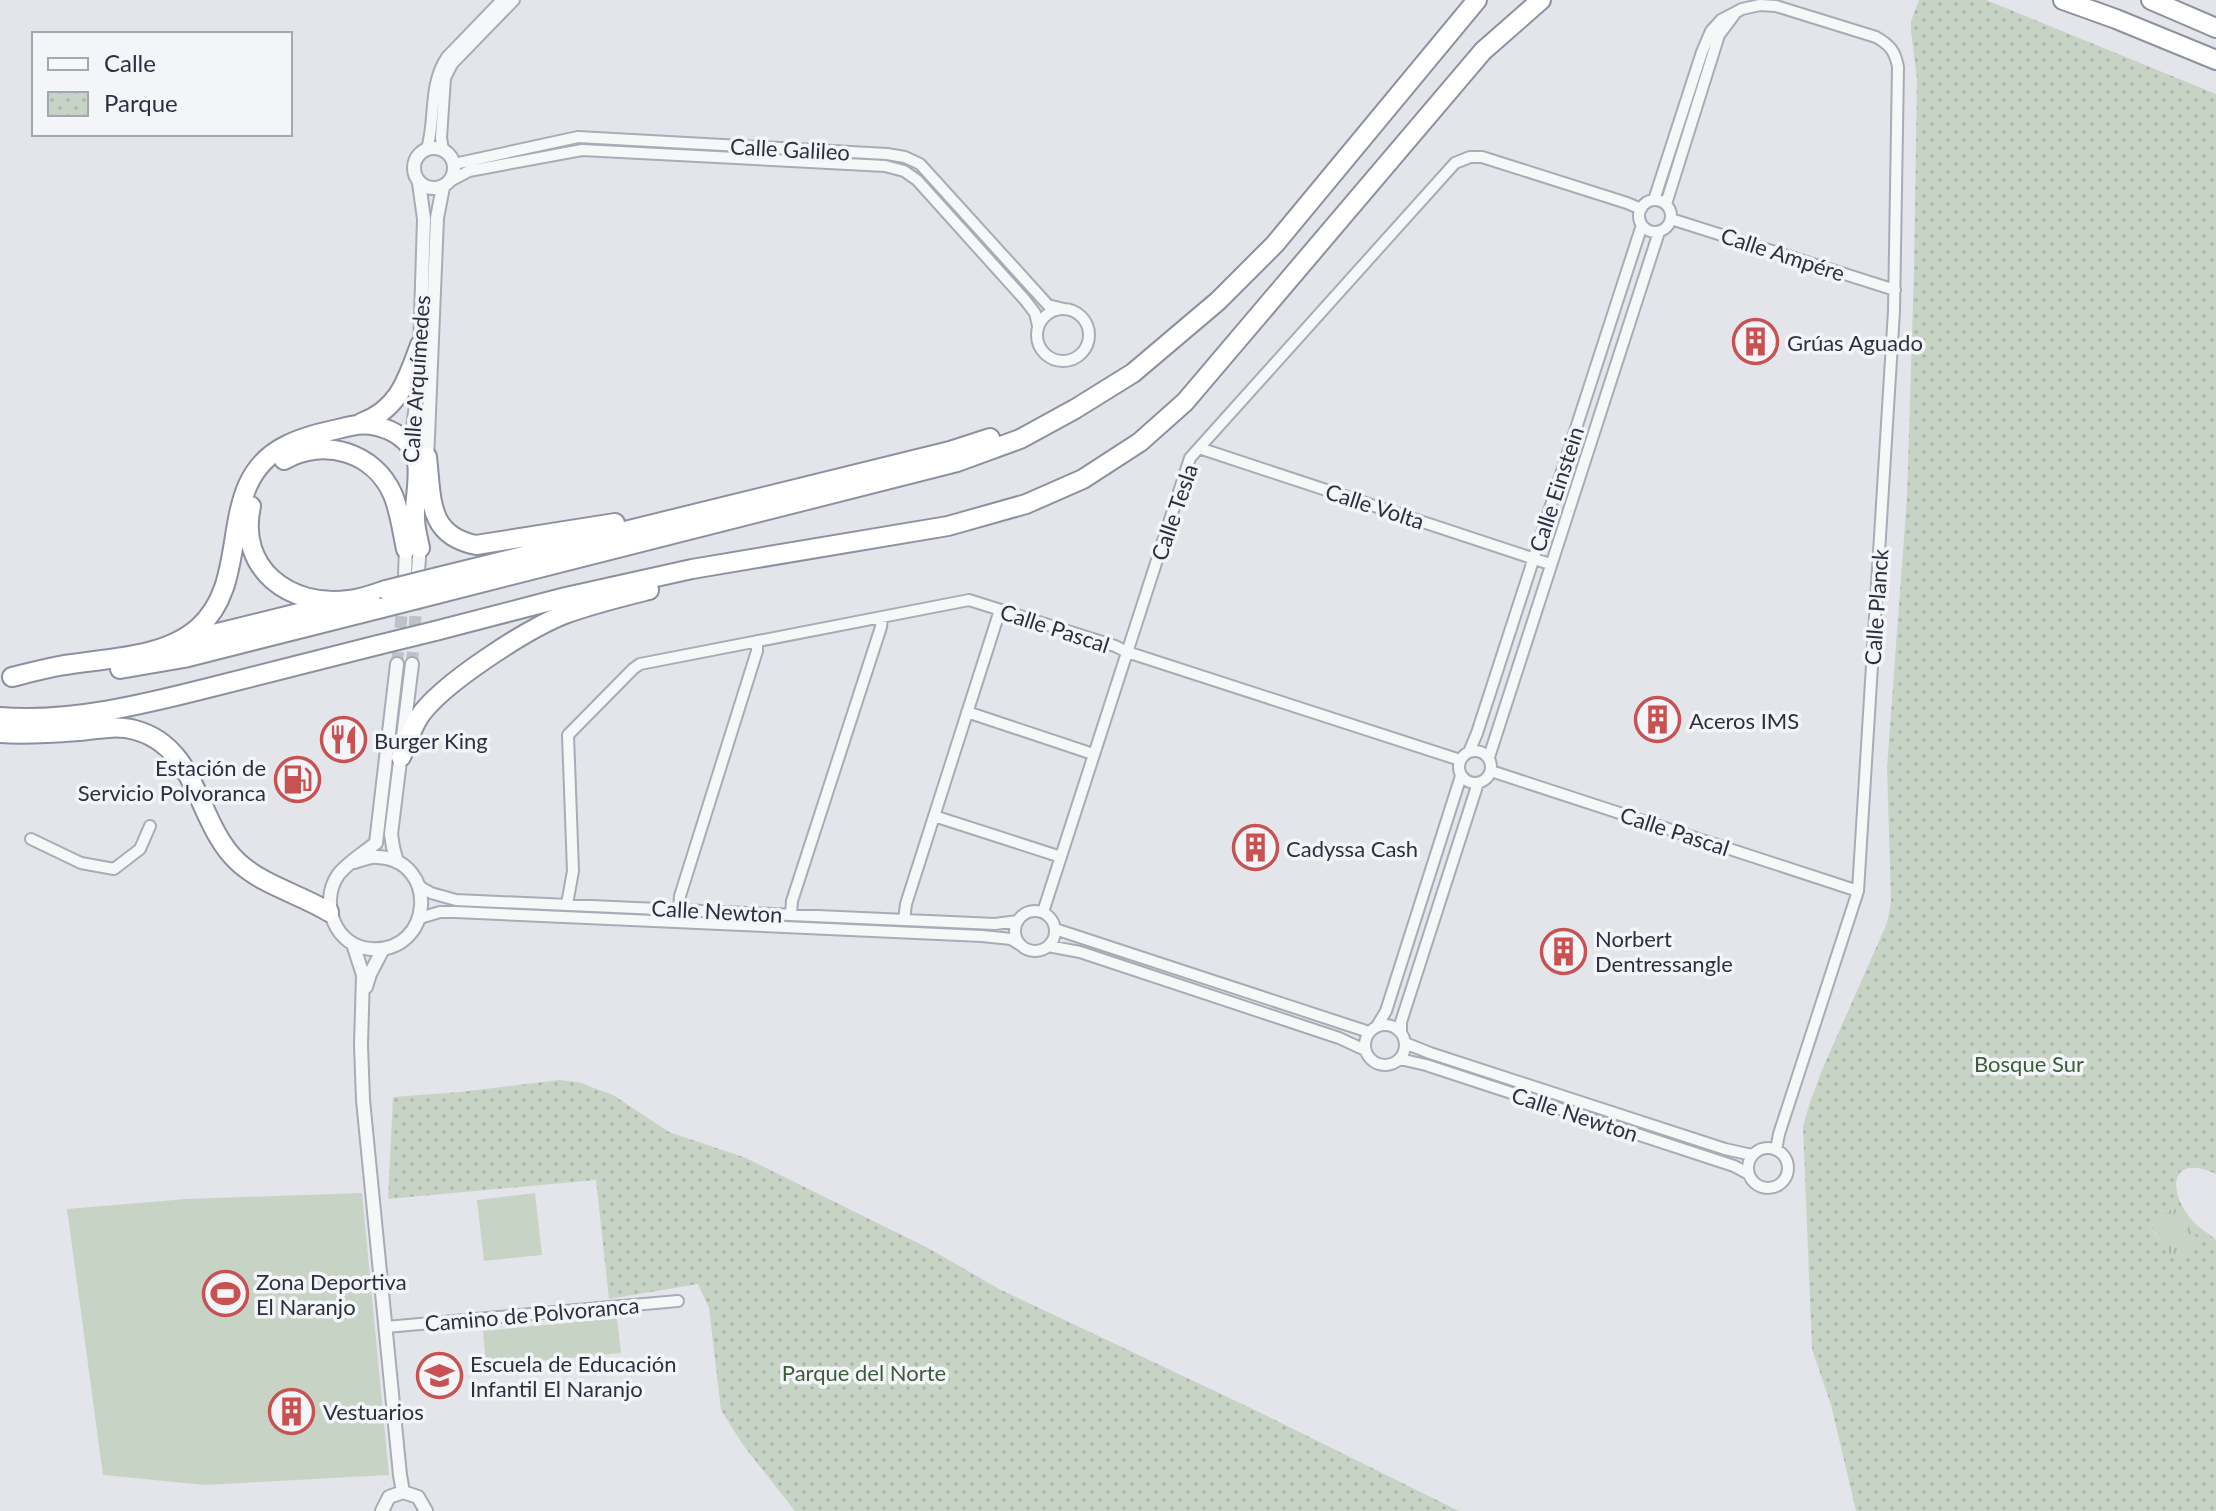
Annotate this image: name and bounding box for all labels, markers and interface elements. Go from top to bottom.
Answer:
legend [32,32,292,136]
text: Calle [104,48,156,77]
text: Parque [104,88,178,117]
street label: Calle Galileo [729,132,851,166]
street label: Calle Ampére [1718,221,1848,287]
street label: Calle Arquímedes [397,294,435,464]
building icon: Grúas Aguado [1732,318,1780,366]
place label: Grúas Aguado [1787,329,1923,356]
street label: Calle Einstein [1523,423,1589,555]
street label: Calle Tesla [1145,460,1203,564]
street label: Calle Volta [1322,477,1428,535]
street label: Calle Planck [1858,547,1894,666]
street label: Calle Pascal [997,598,1113,658]
building icon: Aceros IMS [1634,696,1682,744]
place label: Aceros IMS [1689,707,1799,734]
restaurant icon: Burger King [319,716,367,764]
place label: Burger King [374,727,488,754]
place label: Estación de Servicio Polvoranca [78,754,266,806]
fuel station icon: Estación de Servicio Polvoranca [273,756,321,804]
street label: Calle Pascal [1617,801,1733,861]
building icon: Cadyssa Cash [1231,824,1279,872]
place label: Cadyssa Cash [1286,835,1418,862]
street label: Calle Newton [651,894,783,928]
place label: Norbert Dentressangle [1595,925,1733,977]
building icon: Norbert Dentressangle [1540,927,1588,975]
park label: Bosque Sur [1974,1050,2084,1077]
street label: Calle Newton [1508,1081,1642,1147]
place label: Zona Deportiva El Naranjo [256,1268,407,1320]
sports icon: Zona Deportiva El Naranjo [201,1270,249,1318]
street label: Camino de Polvoranca [424,1291,640,1337]
place label: Escuela de Educación Infantil El Naranjo [470,1350,677,1402]
school or university icon: Escuela de Educación Infantil El Naranjo [415,1352,463,1400]
park label: Parque del Norte [782,1359,946,1386]
building icon: Vestuarios [268,1387,316,1435]
place label: Vestuarios [323,1398,424,1425]

